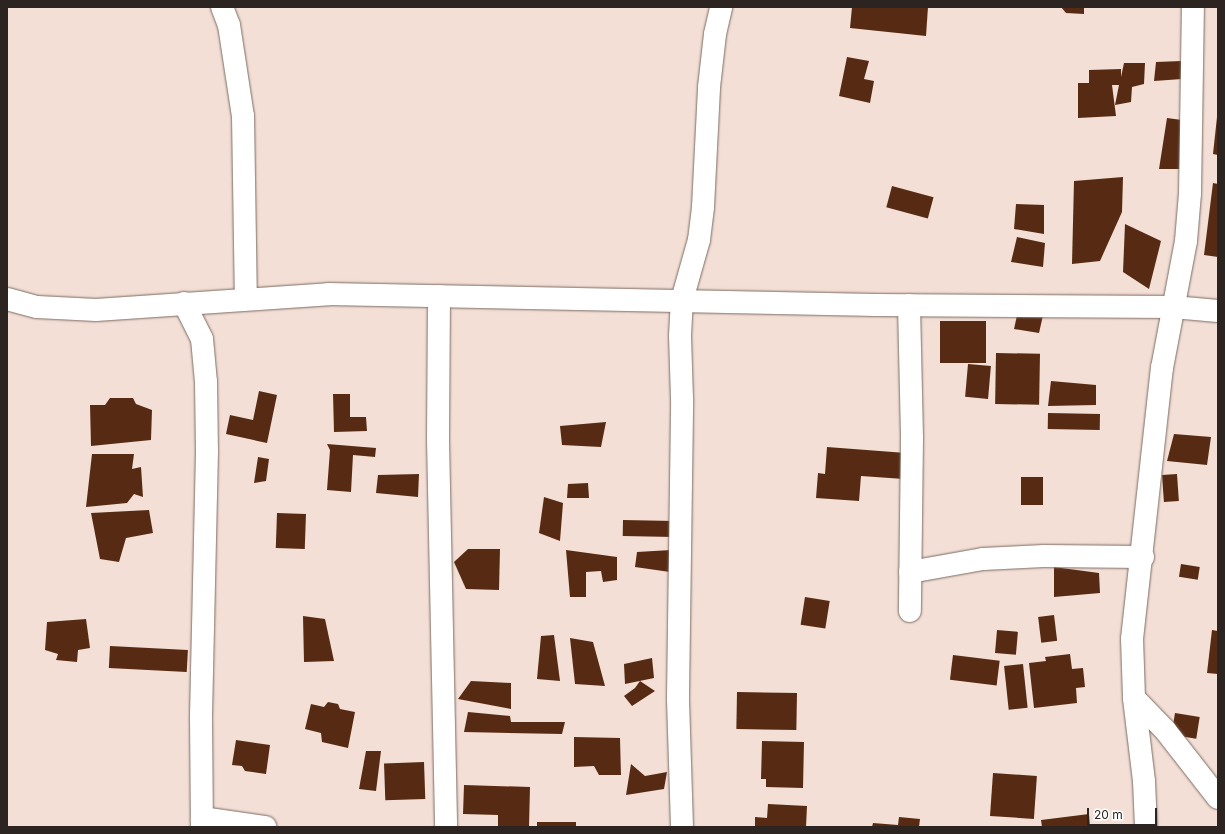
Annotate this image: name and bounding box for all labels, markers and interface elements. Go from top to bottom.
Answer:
scale bar [1089,800,1159,826]
text: 20 m [1094,807,1123,822]

